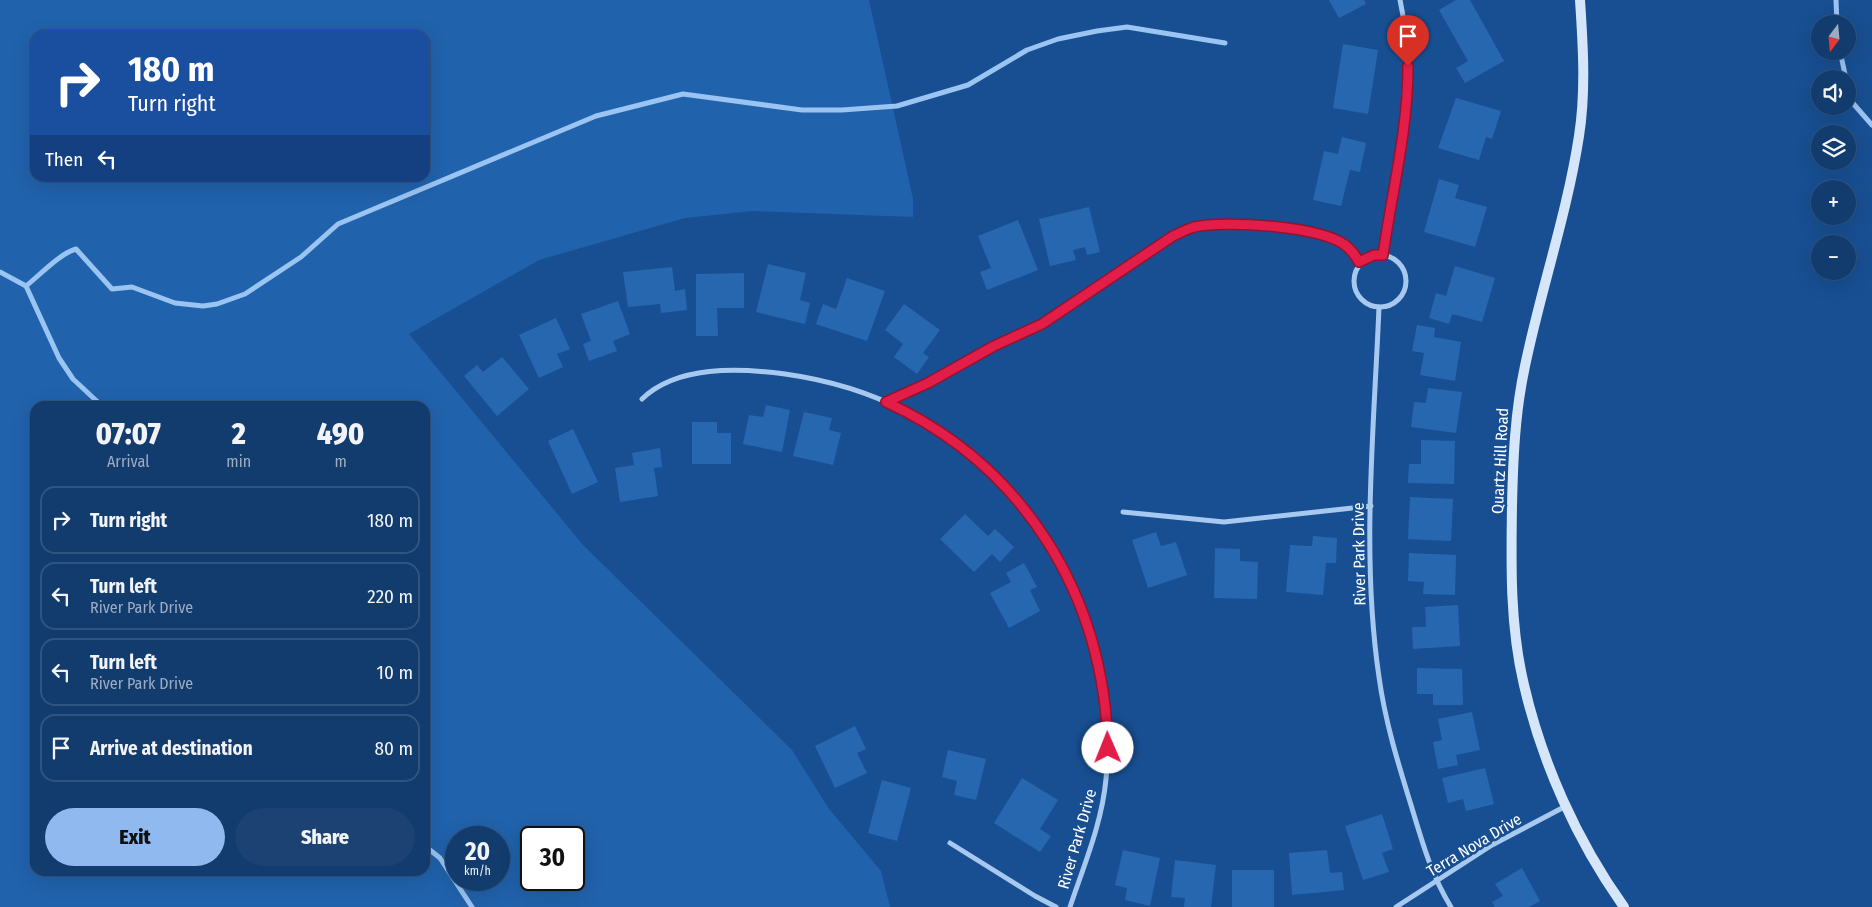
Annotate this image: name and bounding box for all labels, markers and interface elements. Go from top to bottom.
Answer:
pin [1387,15,1429,66]
north arrow [1811,15,1856,60]
map controls [1811,15,1856,280]
icon: arrive [1394,22,1422,50]
text: 180 m [128,48,214,90]
icon: right [45,50,110,115]
button: sound [1811,70,1856,115]
text: Turn right [128,90,216,117]
button: layers [1811,125,1856,170]
icon: left [93,145,121,173]
text: Then [45,148,83,171]
button: + [1811,180,1856,225]
button: − [1811,235,1856,280]
street label: Quartz Hill Road [1488,407,1512,515]
text: 07:07 [96,416,161,452]
text: 2 [232,416,246,452]
text: 490 [317,416,364,452]
text: Arrival [107,452,149,471]
text: min [226,452,251,471]
text: m [334,452,347,471]
street label: River Park Drive [1349,502,1369,606]
icon: right [47,506,75,534]
text: Turn right [90,509,167,532]
text: 180 m [367,509,413,532]
text: Turn left [90,575,157,598]
icon: left [47,582,75,610]
text: 220 m [367,585,413,608]
text: River Park Drive [90,598,193,617]
text: Turn left [90,651,157,674]
icon: left [47,658,75,686]
text: 10 m [377,661,413,684]
text: River Park Drive [90,674,193,693]
position arrow [1081,721,1133,773]
icon: arrive [47,734,75,762]
text: Arrive at destination [90,737,253,760]
text: 80 m [375,737,413,760]
street label: River Park Drive [1054,787,1100,891]
button: Exit [45,808,225,866]
button: Share [235,808,415,866]
street label: Terra Nova Drive [1423,809,1525,881]
speed limit sign: 30 [520,826,585,891]
text: 20 [465,837,490,867]
text: km/h [464,864,491,878]

